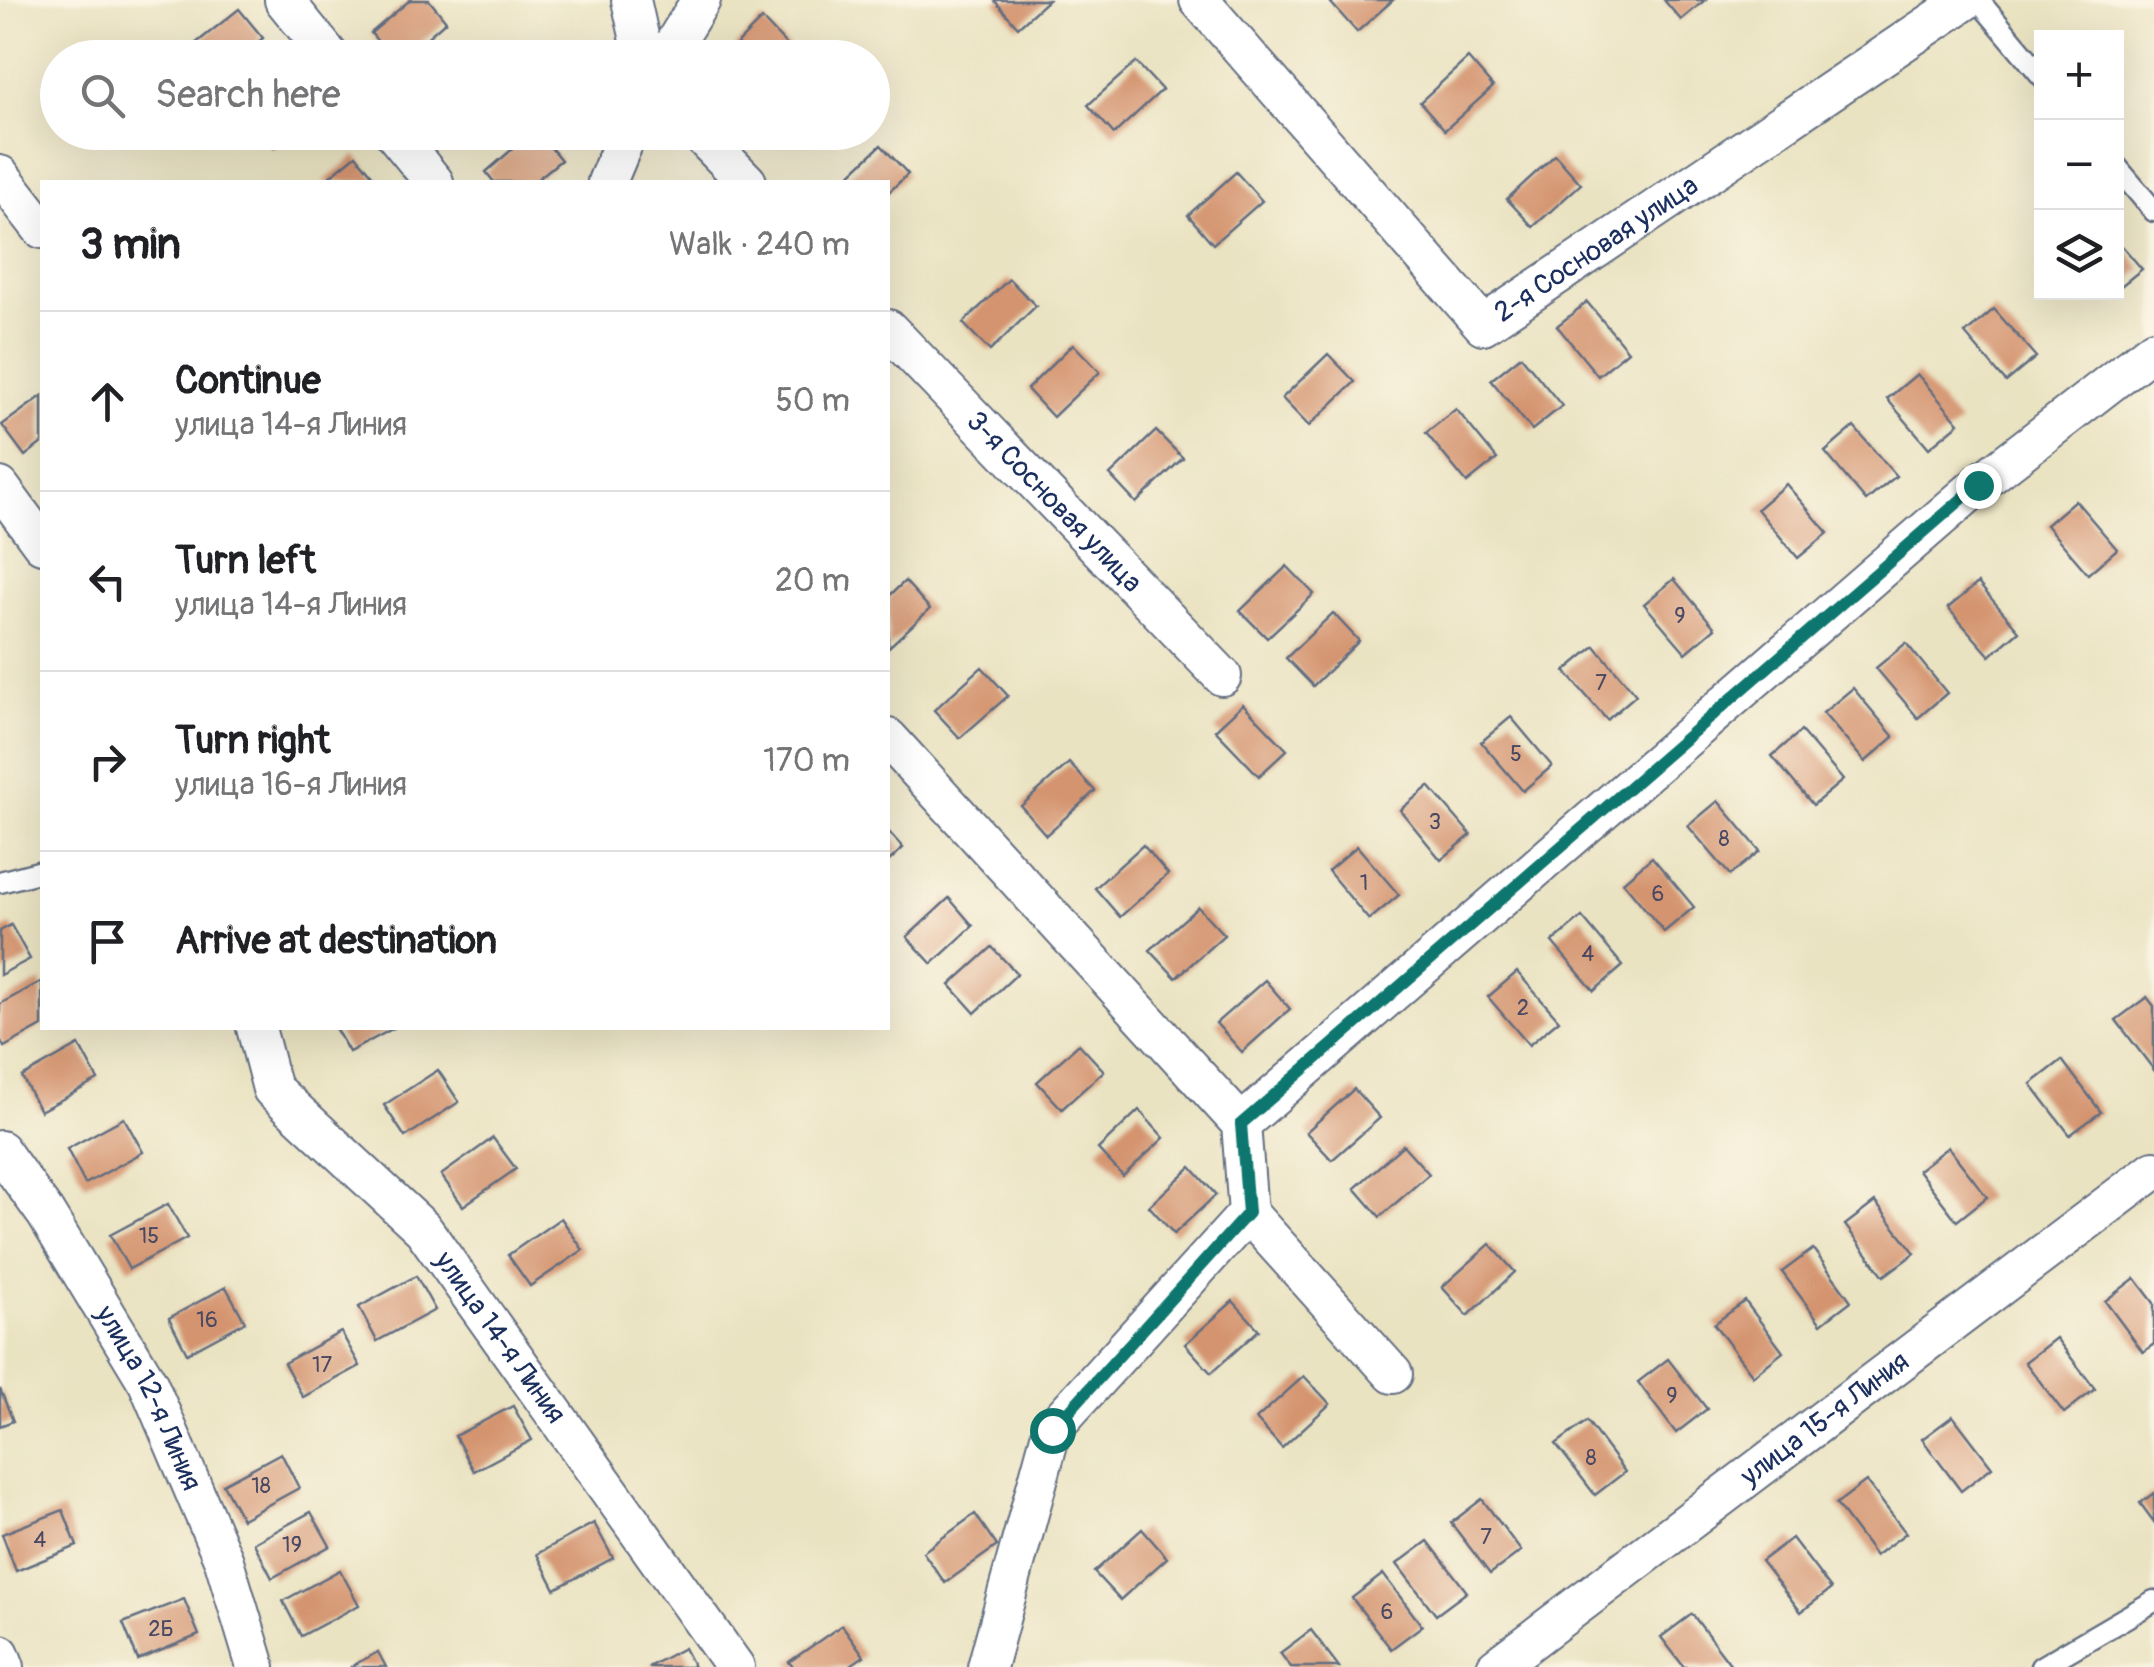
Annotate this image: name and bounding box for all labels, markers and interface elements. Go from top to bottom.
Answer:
map controls [2034,30,2124,300]
button: + [2034,30,2124,120]
search box [40,40,890,150]
icon: search [75,68,130,123]
text: Search here [155,71,341,119]
button: − [2034,120,2124,210]
street label: 2-я Сосновая улица [1488,168,1705,330]
button: layers [2034,210,2124,300]
text: 3 min [80,219,181,271]
text: Walk · 240 m [669,225,850,265]
text: Continue [175,357,321,405]
icon: ahead [80,374,135,429]
text: 50 m [775,381,850,421]
street label: 3-я Сосновая улица [959,404,1150,600]
text: улица 14-я Линия [175,405,407,445]
route end [1956,463,2002,509]
text: Turn left [175,537,316,585]
icon: left [80,554,135,609]
text: 20 m [775,561,850,601]
text: улица 14-я Линия [175,585,407,625]
house number: 9 [1674,602,1686,630]
house number: 7 [1595,669,1607,697]
text: Turn right [175,717,330,765]
icon: right [80,734,135,789]
house number: 5 [1510,740,1522,768]
text: 170 m [763,741,850,781]
text: улица 16-я Линия [175,765,407,805]
house number: 3 [1429,808,1441,836]
house number: 8 [1718,825,1730,853]
house number: 1 [1360,869,1368,897]
house number: 6 [1652,880,1664,908]
icon: arrive [80,914,135,969]
text: Arrive at destination [175,917,497,965]
house number: 4 [1582,940,1595,968]
house number: 2 [1517,994,1529,1022]
house number: 15 [139,1222,159,1250]
street label: улица 14-я Линия [426,1244,573,1430]
street label: улица 12-я Линия [87,1298,209,1496]
house number: 16 [196,1306,218,1334]
street label: улица 15-я Линия [1733,1344,1916,1494]
house number: 17 [312,1351,332,1379]
house number: 9 [1666,1382,1678,1410]
route start [1030,1408,1076,1454]
house number: 8 [1585,1444,1597,1472]
house number: 18 [251,1472,271,1500]
house number: 7 [1480,1523,1492,1551]
house number: 4 [34,1526,47,1554]
house number: 19 [282,1531,302,1559]
house number: 6 [1381,1598,1393,1626]
house number: 2Б [148,1615,174,1643]

